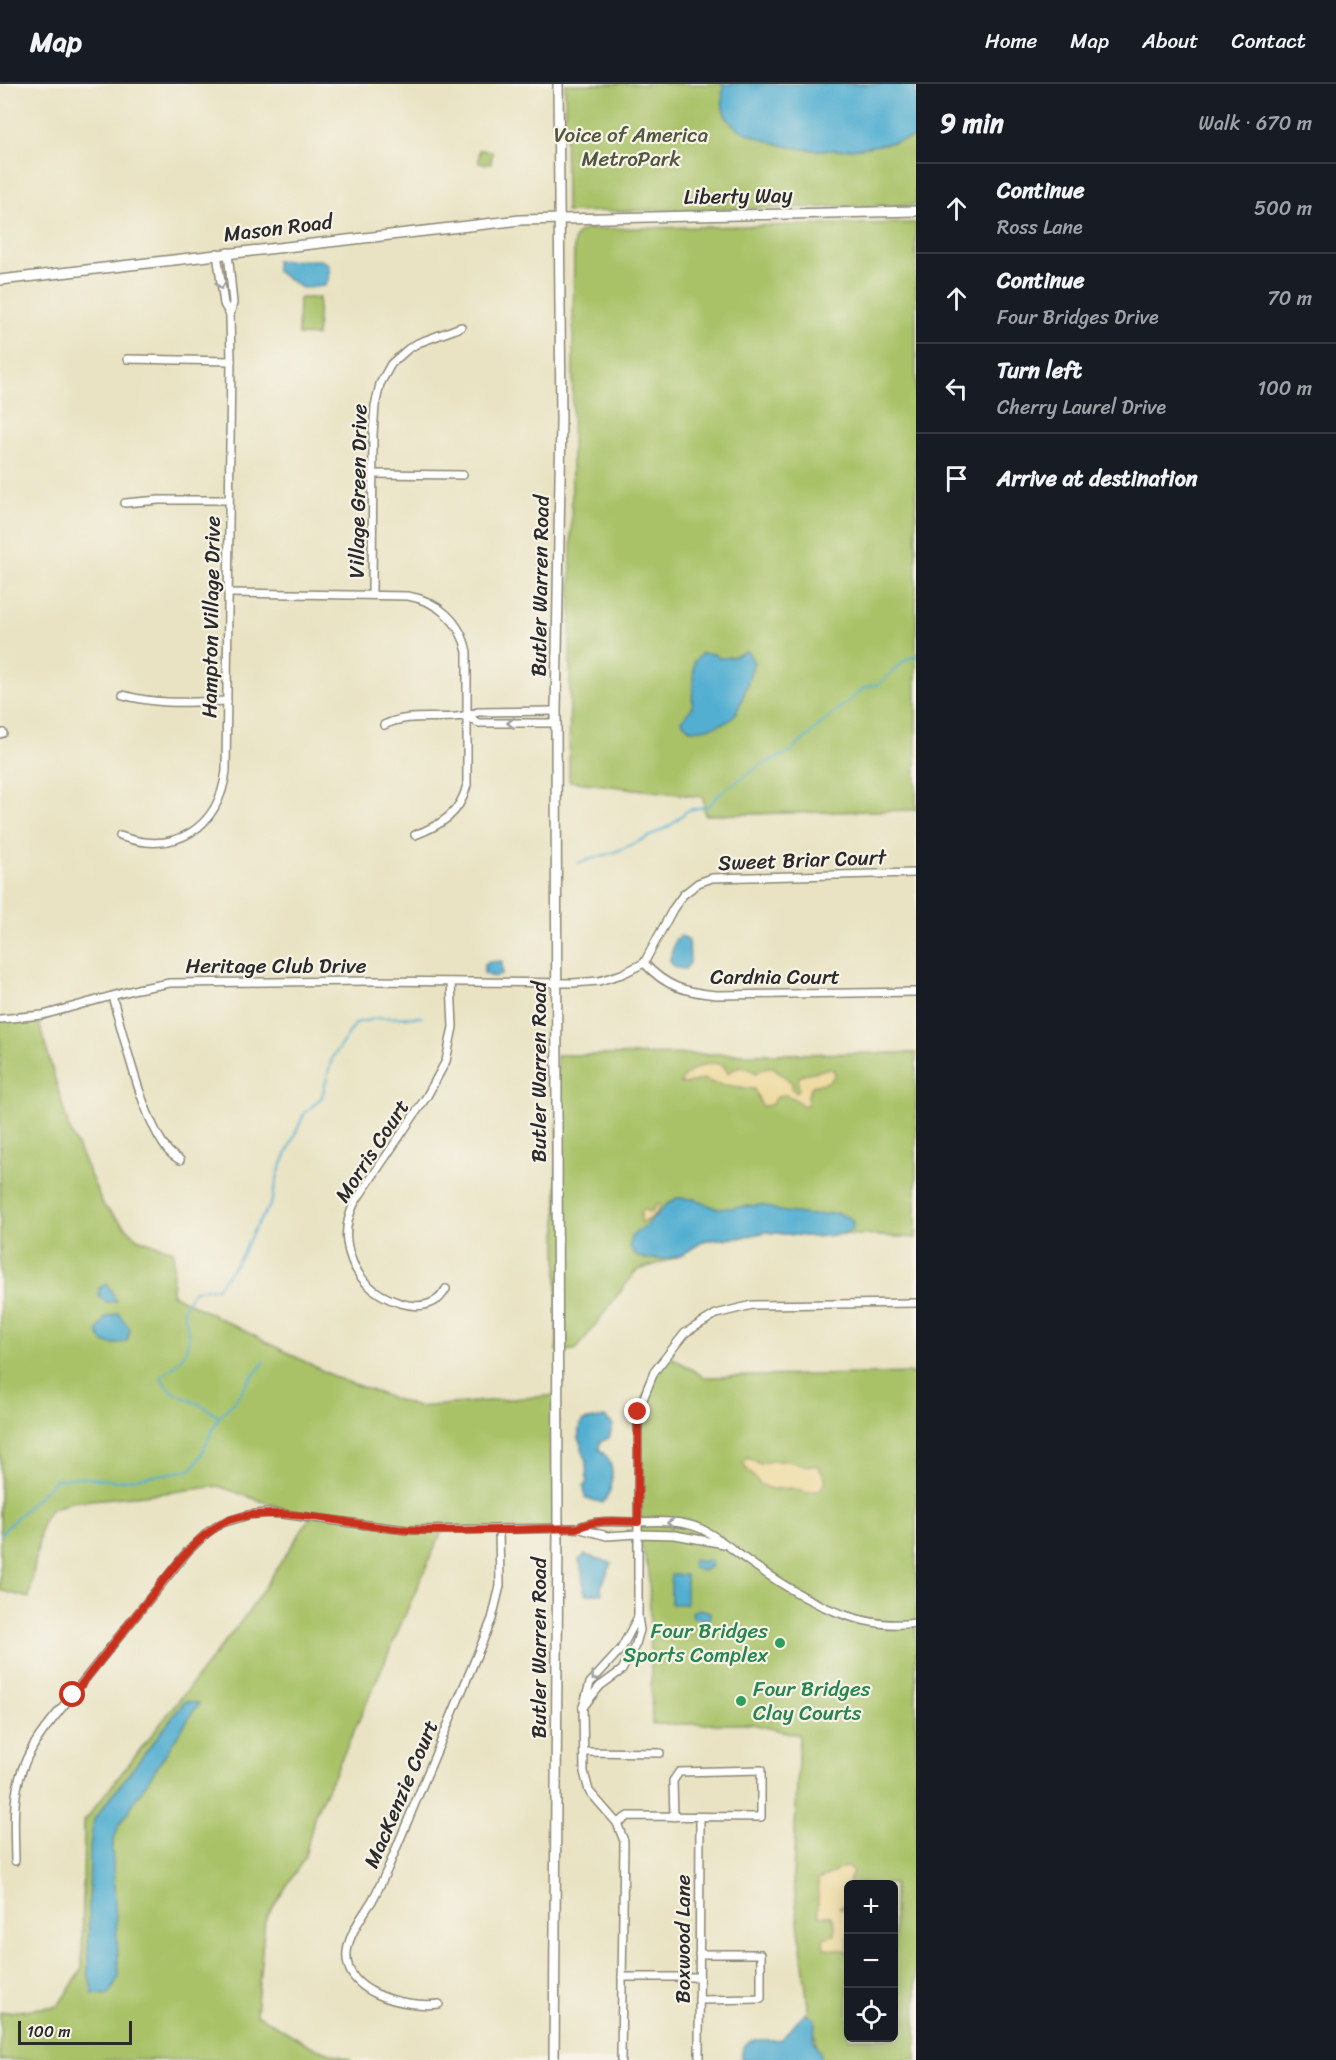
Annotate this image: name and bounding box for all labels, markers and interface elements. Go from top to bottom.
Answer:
text: Map [30,17,82,66]
text: Home [985,22,1037,60]
text: Map [1070,22,1109,60]
text: About [1142,22,1199,60]
text: Contact [1232,22,1306,60]
text: 9 min [940,100,1004,146]
text: Walk · 670 m [1198,106,1312,141]
park label: Voice of America MetroPark [554,116,709,178]
text: Continue [997,171,1085,210]
street label: Liberty Way [683,176,793,216]
text: 500 m [1254,191,1312,226]
icon: ahead [940,192,973,225]
street label: Mason Road [221,202,337,254]
text: Ross Lane [997,210,1083,245]
text: Continue [997,261,1085,300]
one-way arrow [215,280,227,290]
text: 70 m [1267,281,1312,316]
icon: ahead [940,282,973,315]
text: Four Bridges Drive [997,300,1159,335]
text: Turn left [997,351,1082,390]
text: 100 m [1258,371,1312,406]
icon: left [940,372,973,405]
text: Cherry Laurel Drive [997,390,1166,425]
street label: Village Green Drive [337,403,379,579]
text: Arrive at destination [997,459,1198,498]
icon: arrive [940,462,973,495]
street label: Butler Warren Road [519,493,561,677]
street label: Hampton Village Drive [190,515,232,719]
one-way arrow [507,717,516,729]
street label: Sweet Briar Court [717,838,888,882]
street label: Heritage Club Drive [185,947,367,985]
street label: Cardnia Court [710,958,840,996]
street label: Butler Warren Road [520,979,558,1163]
street label: Morris Court [324,1091,420,1211]
route end [624,1398,650,1424]
one-way arrow [666,1517,675,1530]
street label: Butler Warren Road [520,1555,558,1739]
place label: Four Bridges Sports Complex [623,1612,768,1674]
marker: Four Bridges Sports Complex [773,1636,787,1650]
place label: Four Bridges Clay Courts [753,1670,871,1732]
one-way arrow [591,1671,602,1682]
route start [59,1681,85,1707]
marker: Four Bridges Clay Courts [734,1694,748,1708]
street label: MacKenzie Court [353,1714,449,1874]
street label: Boxwood Lane [664,1874,702,2004]
map controls [844,1880,898,2042]
button: + [844,1880,898,1934]
button: − [844,1934,898,1988]
button: locate [844,1988,898,2042]
text: 100 m [27,2017,71,2046]
scale bar [18,2018,132,2046]

